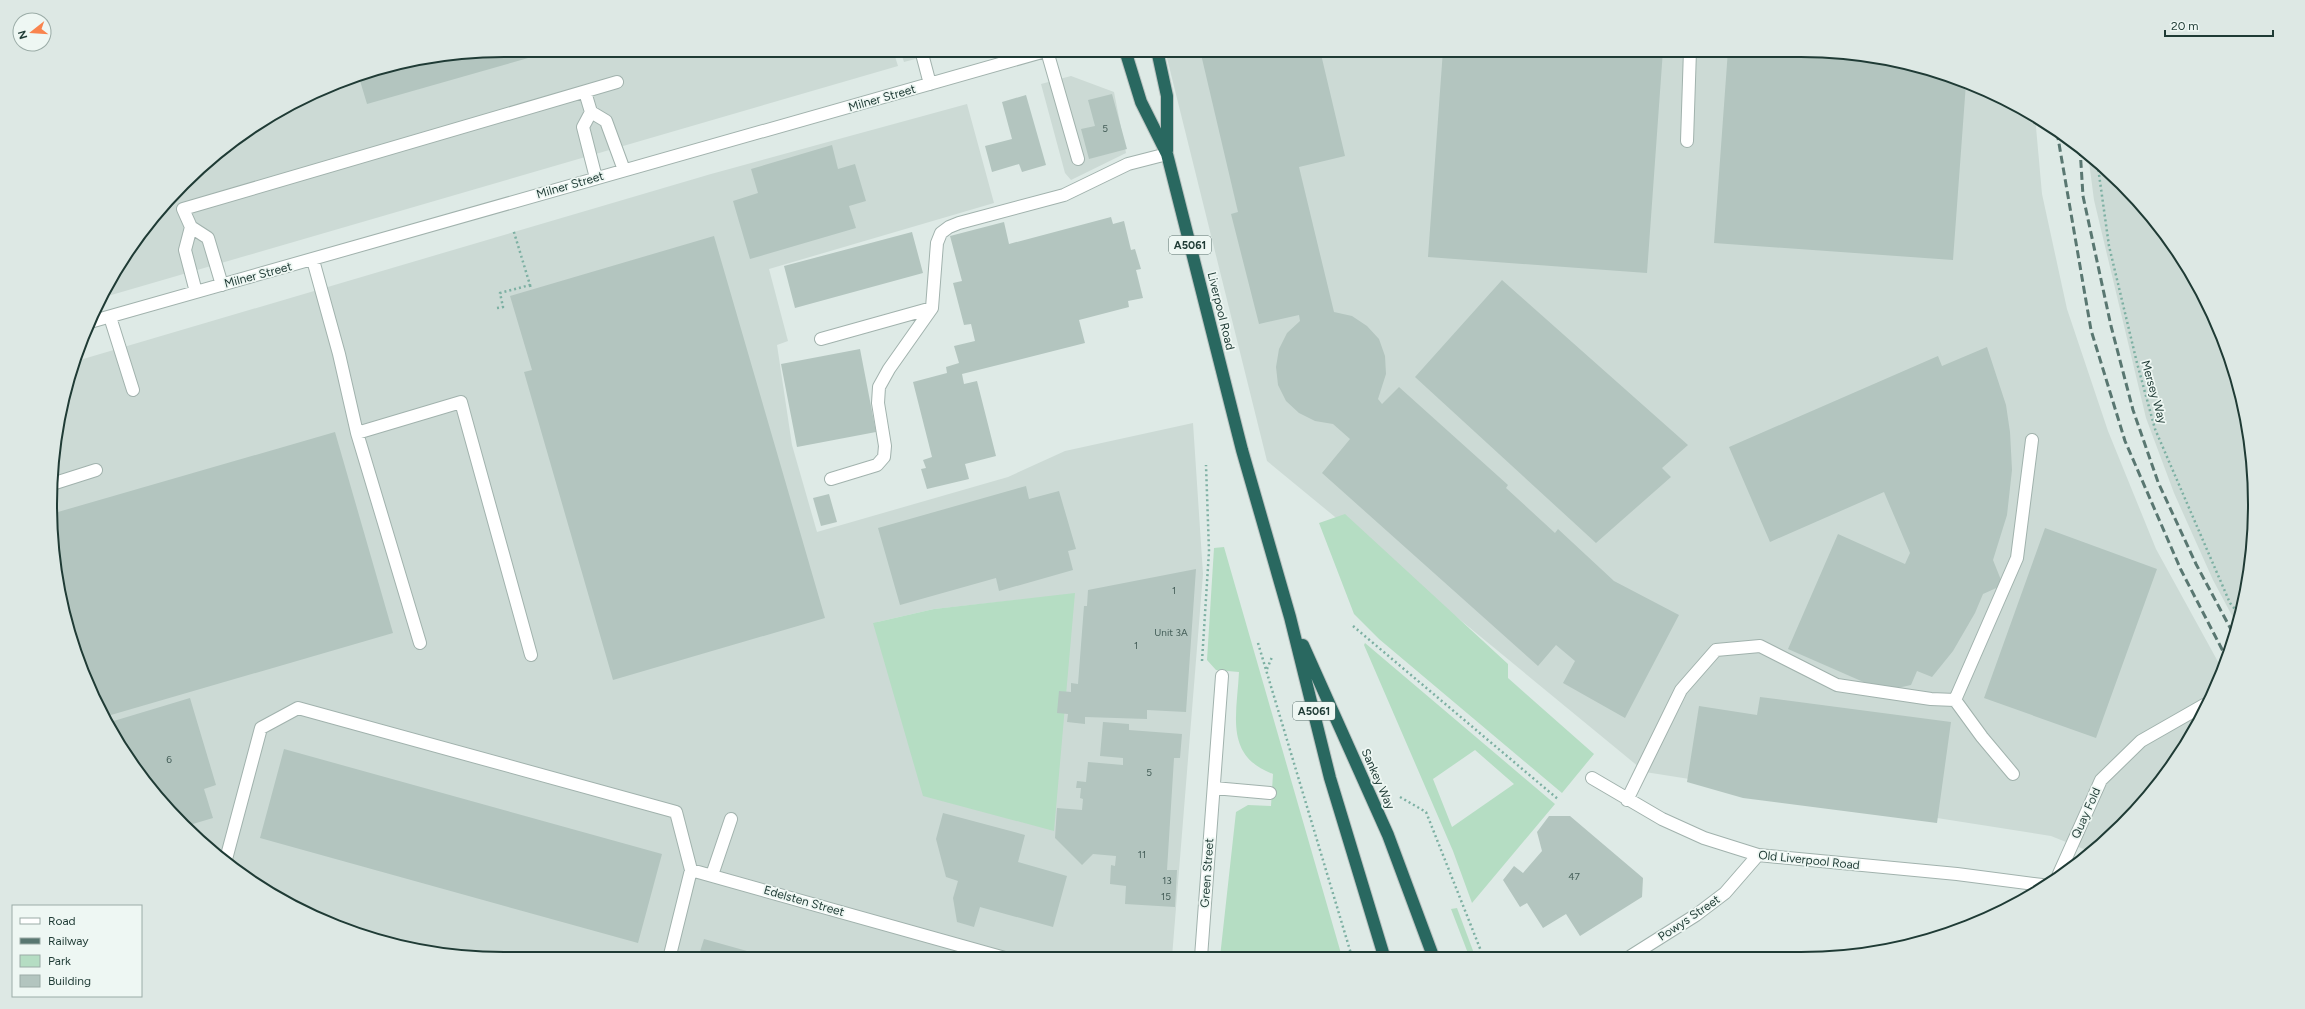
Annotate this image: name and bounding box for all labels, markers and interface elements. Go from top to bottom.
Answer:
north arrow [12,12,52,52]
scale bar [2165,12,2273,38]
text: 20 m [2171,19,2199,33]
text: N [15,29,30,41]
street label: Milner Street [847,82,918,114]
house number: 5 [1102,122,1108,135]
street label: Milner Street [535,169,606,201]
road number: A5061 [1169,236,1211,254]
street label: Milner Street [223,259,294,291]
street label: Liverpool Road [1205,271,1237,351]
street label: Mersey Way [2138,359,2170,426]
house number: 1 [1172,584,1176,597]
house number: Unit 3A [1154,626,1188,639]
house number: 1 [1134,639,1138,652]
road number: A5061 [1293,702,1335,720]
street label: Sankey Way [1358,746,1398,812]
house number: 6 [166,753,172,766]
house number: 5 [1146,766,1152,779]
street label: Quay Fold [2069,785,2103,841]
street label: Green Street [1198,837,1216,908]
house number: 11 [1138,848,1146,861]
street label: Old Liverpool Road [1758,848,1860,872]
house number: 47 [1568,870,1580,883]
house number: 13 [1162,874,1172,887]
street label: Edelsten Street [762,883,846,919]
house number: 15 [1161,890,1171,903]
street label: Powys Street [1655,892,1723,944]
legend [12,905,142,997]
text: Road [48,914,76,928]
text: Railway [48,934,89,948]
text: Park [48,954,71,968]
text: Building [48,974,91,988]

